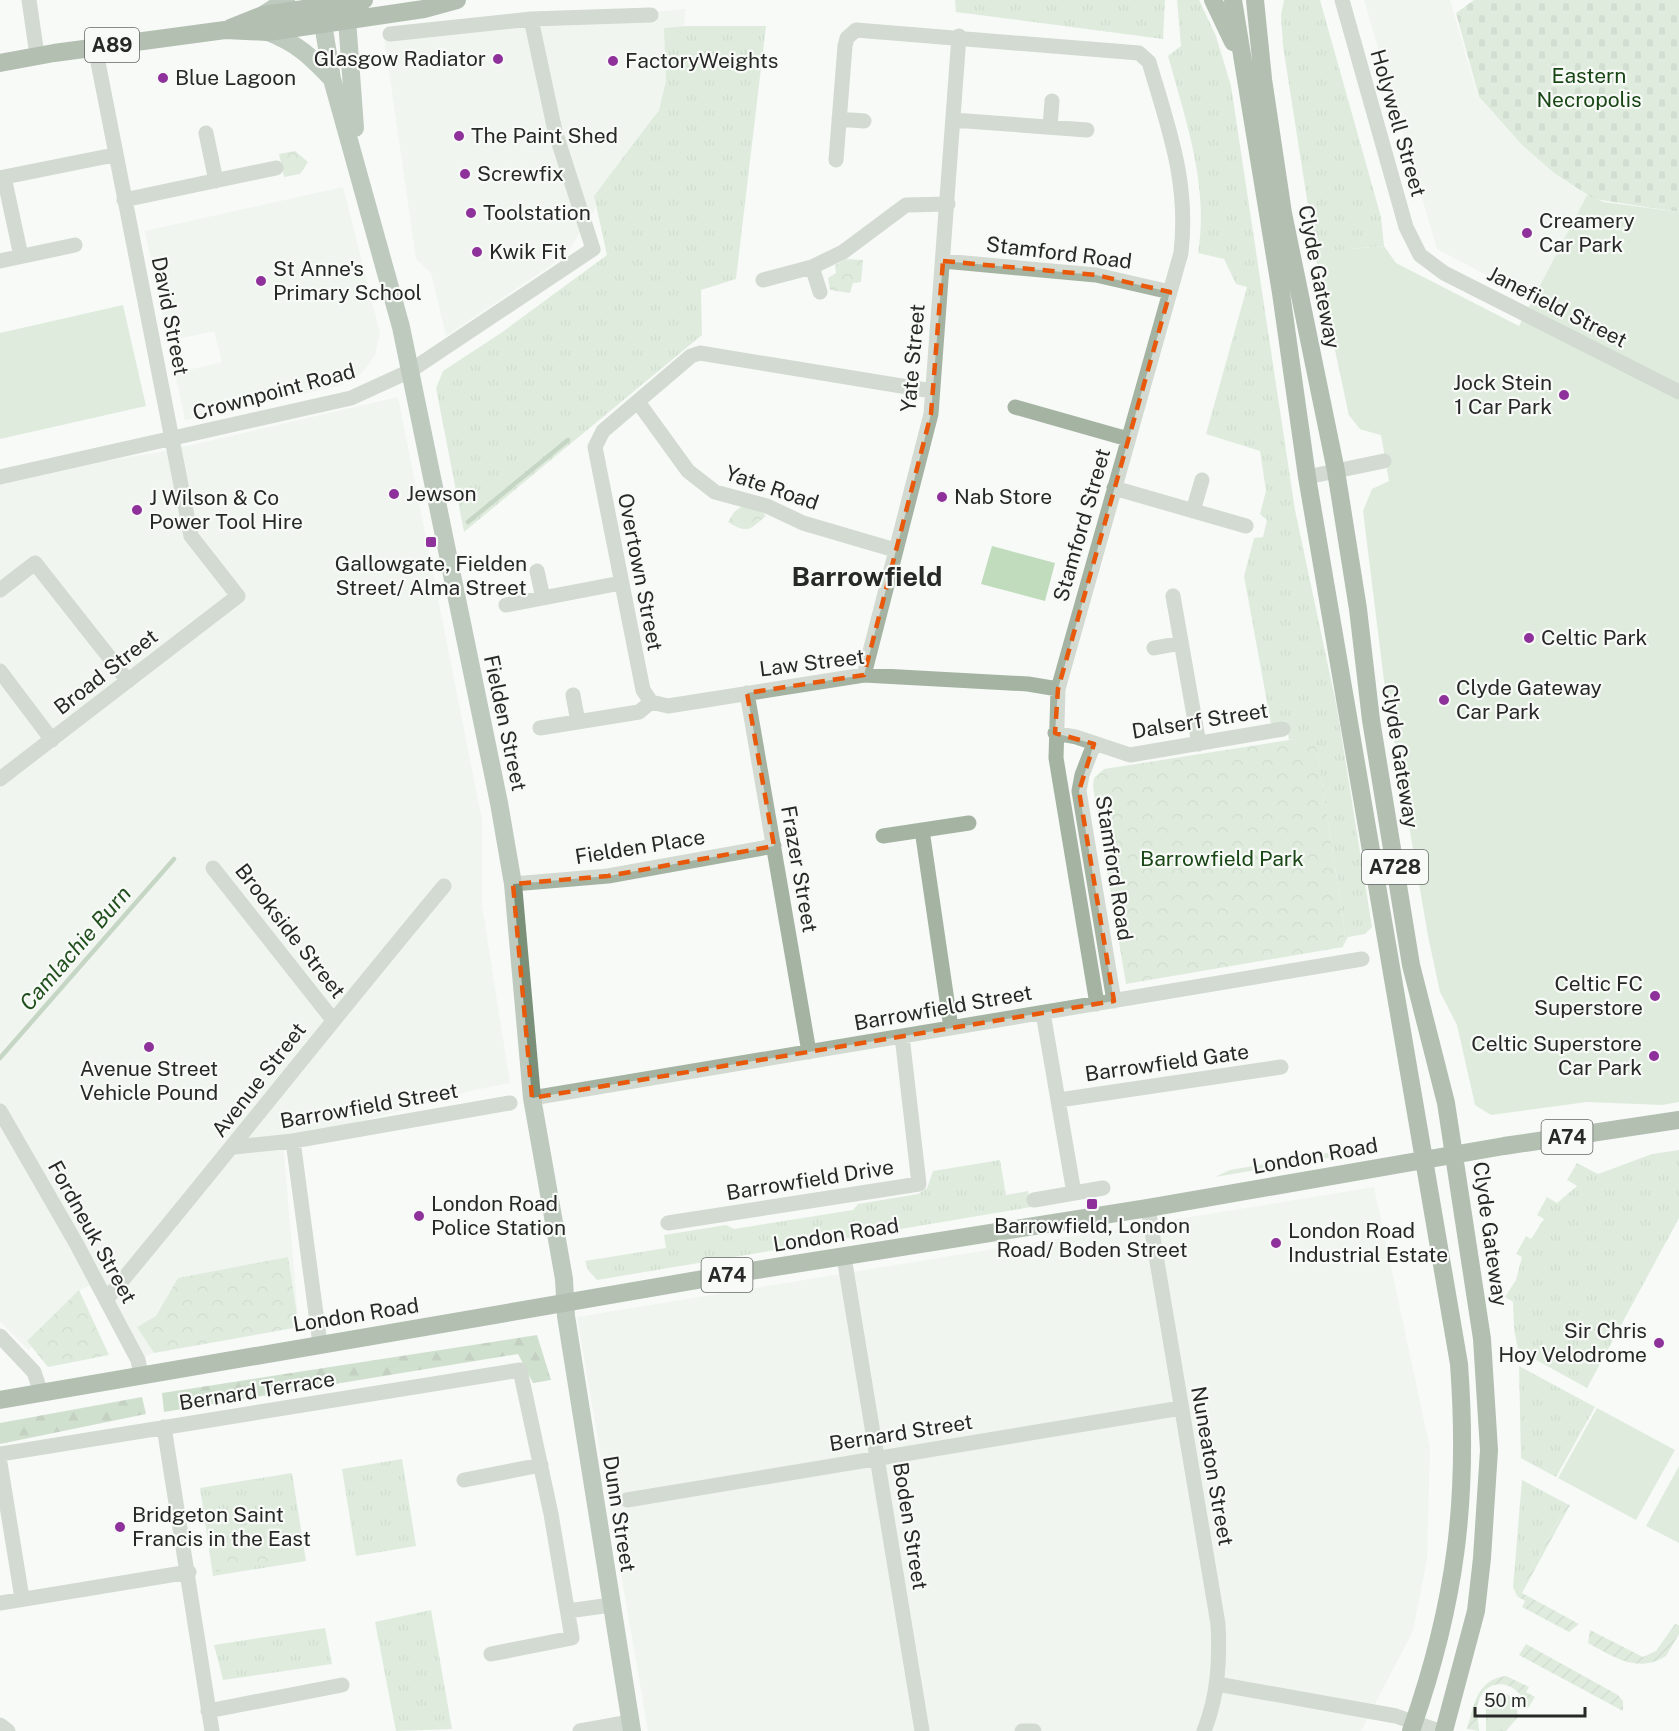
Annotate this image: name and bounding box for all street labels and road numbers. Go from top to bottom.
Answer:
road number: A89 [85,28,139,62]
street label: Holywell Street [1365,46,1431,199]
street label: Clyde Gateway [1293,203,1346,351]
street label: Stamford Road [985,231,1133,274]
street label: David Street [147,254,194,377]
street label: Janefield Street [1483,261,1631,353]
street label: Yate Street [895,303,930,413]
street label: Crownpoint Road [190,358,358,425]
street label: Stamford Street [1048,445,1115,604]
street label: Yate Road [722,460,822,515]
street label: Overtown Street [613,491,668,653]
street label: Broad Street [49,623,162,720]
street label: Law Street [758,644,866,681]
street label: Fielden Street [479,653,532,793]
street label: Clyde Gateway [1377,682,1424,830]
street label: Dalserf Street [1130,697,1270,744]
street label: Stamford Road [1091,794,1138,942]
street label: Frazer Street [776,803,823,934]
street label: Fielden Place [573,824,707,869]
road number: A728 [1362,850,1428,884]
street label: Brookside Street [230,858,351,1003]
street label: Barrowfield Street [852,980,1034,1035]
street label: Avenue Street [206,1017,311,1142]
street label: Barrowfield Gate [1083,1039,1251,1086]
street label: Barrowfield Street [278,1078,460,1133]
road number: A74 [1542,1120,1592,1154]
street label: London Road [1250,1132,1380,1179]
street label: Barrowfield Drive [724,1154,895,1205]
street label: Fordneuk Street [43,1156,142,1307]
street label: Clyde Gateway [1468,1160,1513,1308]
street label: London Road [771,1212,901,1257]
road number: A74 [702,1258,752,1292]
street label: London Road [291,1292,421,1337]
street label: Bernard Terrace [177,1366,337,1415]
street label: Nuneaton Street [1186,1384,1239,1548]
street label: Bernard Street [827,1409,974,1456]
street label: Dunn Street [598,1454,641,1574]
street label: Boden Street [888,1460,933,1592]

